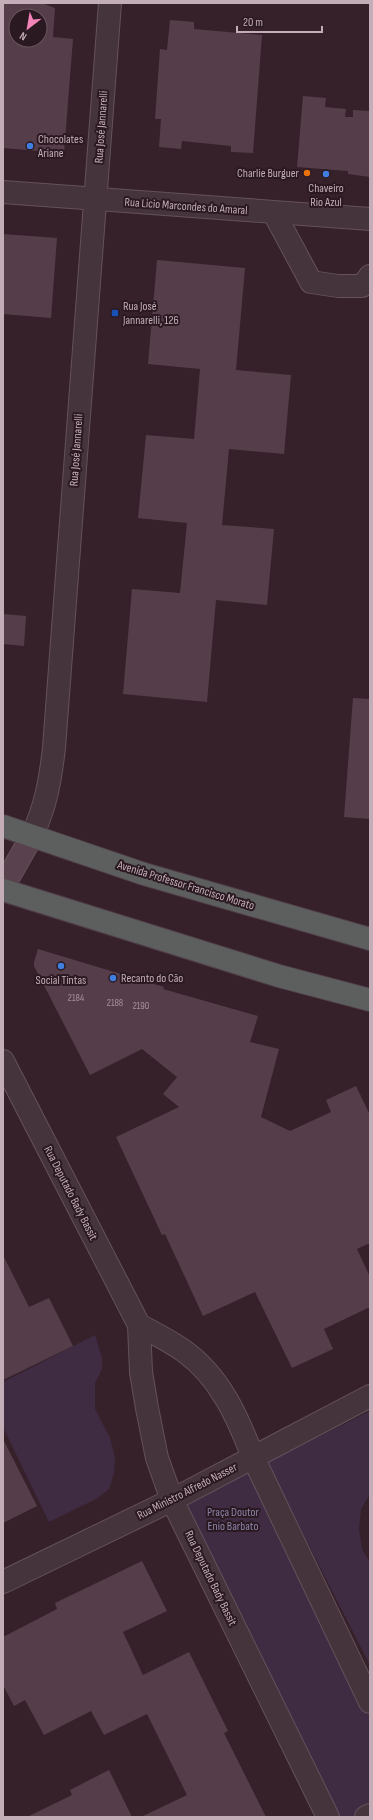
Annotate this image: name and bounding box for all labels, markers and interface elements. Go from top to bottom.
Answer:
north arrow [8,8,48,48]
scale bar [237,8,322,34]
text: 20 m [243,15,263,30]
text: N [17,29,29,43]
street label: Rua José Jannarelli [91,90,112,164]
place label: Chocolates Ariane [37,132,83,161]
marker: Chocolates Ariane [25,141,35,151]
place label: Charlie Burguer [237,166,300,181]
marker: Charlie Burguer [302,168,312,178]
marker: Chaveiro Rio Azul [321,169,331,179]
place label: Chaveiro Rio Azul [308,181,344,210]
street label: Rua Licio Marcondes do Amaral [124,195,248,218]
place label: Rua José Jannarelli, 126 [122,299,179,328]
marker: Rua José Jannarelli, 126 [110,308,120,318]
street label: Rua José Jannarelli [66,413,87,487]
street label: Avenida Professor Francisco Morato [115,857,256,913]
marker: Social Tintas [56,961,66,971]
place label: Recanto do Cão [121,971,183,986]
place label: Social Tintas [36,973,86,988]
marker: Recanto do Cão [108,973,118,983]
house number: 2184 [68,992,84,1004]
house number: 2188 [107,997,123,1009]
house number: 2190 [133,1000,149,1012]
street label: Rua Deputado Bady Bassit [40,1144,101,1243]
street label: Rua Ministro Alfredo Nasser [135,1459,240,1523]
park label: Praça Doutor Enio Barbato [207,1505,260,1534]
street label: Rua Deputado Bady Bassit [181,1528,240,1628]

